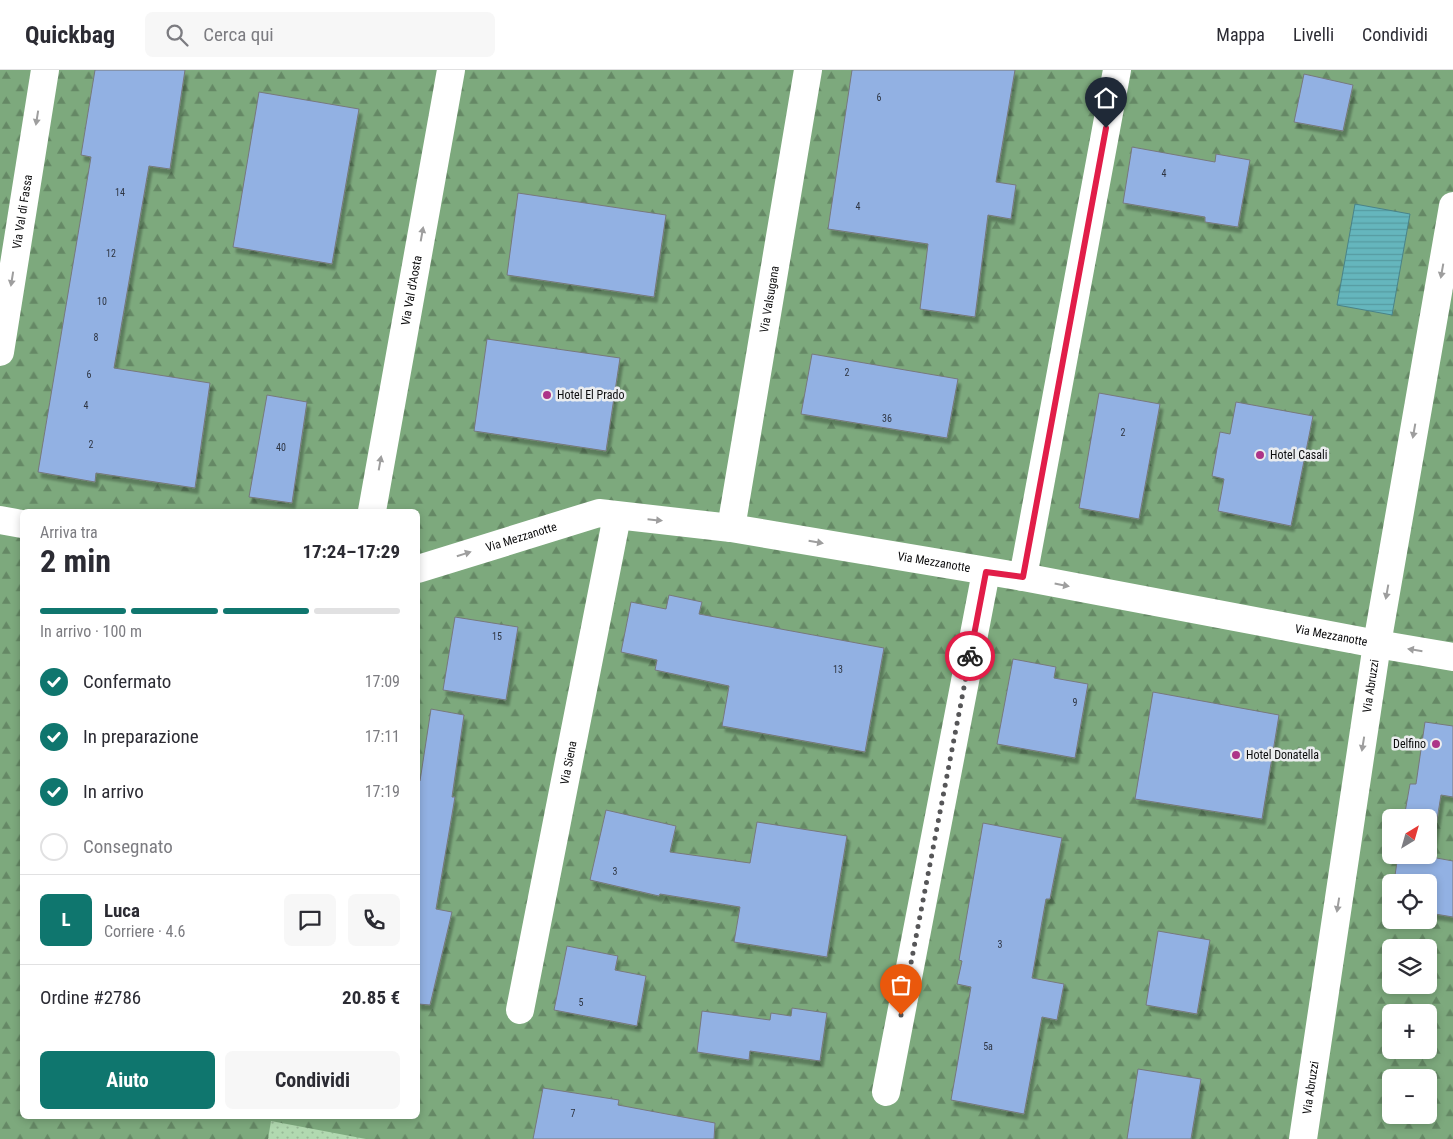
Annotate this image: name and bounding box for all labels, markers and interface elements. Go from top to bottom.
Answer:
search box [145,12,495,57]
text: Quickbag [25,21,115,49]
icon: search [163,21,191,49]
text: Cerca qui [203,23,274,46]
text: Mappa [1216,24,1265,45]
text: Livelli [1293,24,1334,45]
text: Condividi [1362,24,1428,45]
pin [1085,77,1127,128]
icon: home [1092,84,1120,112]
house number: 6 [877,92,882,103]
one-way arrow [33,111,41,127]
house number: 4 [1162,168,1167,179]
street label: Via Val di Fassa [10,173,35,250]
house number: 14 [115,187,125,198]
house number: 4 [856,201,861,212]
one-way arrow [418,226,426,242]
house number: 12 [106,248,116,259]
street label: Via Val d'Aosta [398,254,425,327]
one-way arrow [1437,264,1445,280]
street label: Via Valsugana [757,265,782,334]
one-way arrow [7,271,15,287]
house number: 10 [97,296,107,307]
house number: 8 [94,332,99,343]
house number: 2 [845,367,850,378]
house number: 6 [87,369,92,380]
place label: Hotel El Prado [557,388,624,402]
marker: Hotel El Prado [541,389,553,401]
house number: 4 [84,400,89,411]
house number: 36 [882,413,892,424]
one-way arrow [1410,424,1418,440]
house number: 2 [1121,427,1126,438]
house number: 2 [89,439,94,450]
house number: 40 [276,442,286,453]
place label: Hotel Casali [1270,448,1327,462]
marker: Hotel Casali [1254,449,1266,461]
one-way arrow [377,455,385,471]
one-way arrow [647,516,663,524]
street label: Via Mezzanotte [484,519,559,555]
text: Arriva tra [40,523,98,542]
one-way arrow [808,539,824,547]
text: 17:24–17:29 [302,540,400,563]
text: 2 min [40,542,111,580]
street label: Via Mezzanotte [896,549,972,575]
one-way arrow [457,550,472,558]
one-way arrow [1055,581,1071,589]
one-way arrow [1382,584,1390,600]
text: In arrivo · 100 m [40,622,142,641]
street label: Via Mezzanotte [1294,622,1369,649]
house number: 15 [492,631,502,642]
courier [945,631,995,681]
icon: bike [956,642,984,670]
one-way arrow [1407,646,1423,654]
street label: Via Abruzzi [1360,658,1382,714]
house number: 13 [833,664,843,675]
icon: check [40,668,68,696]
text: Confermato [83,670,171,693]
text: 17:09 [365,672,400,691]
house number: 9 [1073,697,1078,708]
icon: check [40,723,68,751]
text: In preparazione [83,725,199,748]
text: 17:11 [365,727,400,746]
one-way arrow [1358,737,1366,753]
place label: Delfino [1393,737,1426,751]
marker: Delfino [1430,738,1442,750]
street label: Via Siena [557,739,580,786]
place label: Hotel Donatella [1246,748,1319,762]
marker: Hotel Donatella [1230,749,1242,761]
icon: check [40,778,68,806]
text: In arrivo [83,780,144,803]
text: 17:19 [365,782,400,801]
north arrow [1382,809,1438,864]
map controls [1382,809,1437,1124]
text: Consegnato [83,835,173,858]
house number: 3 [613,866,618,877]
button: locate [1382,874,1437,929]
button: chat [284,894,336,946]
button: phone [348,894,400,946]
one-way arrow [1334,897,1342,913]
text: Luca [104,899,140,922]
text: L [61,908,71,931]
text: Corriere · 4.6 [104,922,186,941]
house number: 3 [998,939,1003,950]
button: layers [1382,939,1437,994]
pin [880,964,922,1015]
icon: bag [887,971,915,999]
text: Ordine #2786 [40,986,141,1009]
text: 20.85 € [342,986,400,1009]
house number: 5 [579,997,584,1008]
button: + [1382,1004,1437,1059]
house number: 5a [983,1041,993,1052]
button: Aiuto [40,1051,215,1109]
button: Condividi [225,1051,400,1109]
street label: Via Abruzzi [1300,1060,1322,1115]
button: − [1382,1069,1437,1124]
house number: 7 [571,1108,576,1119]

